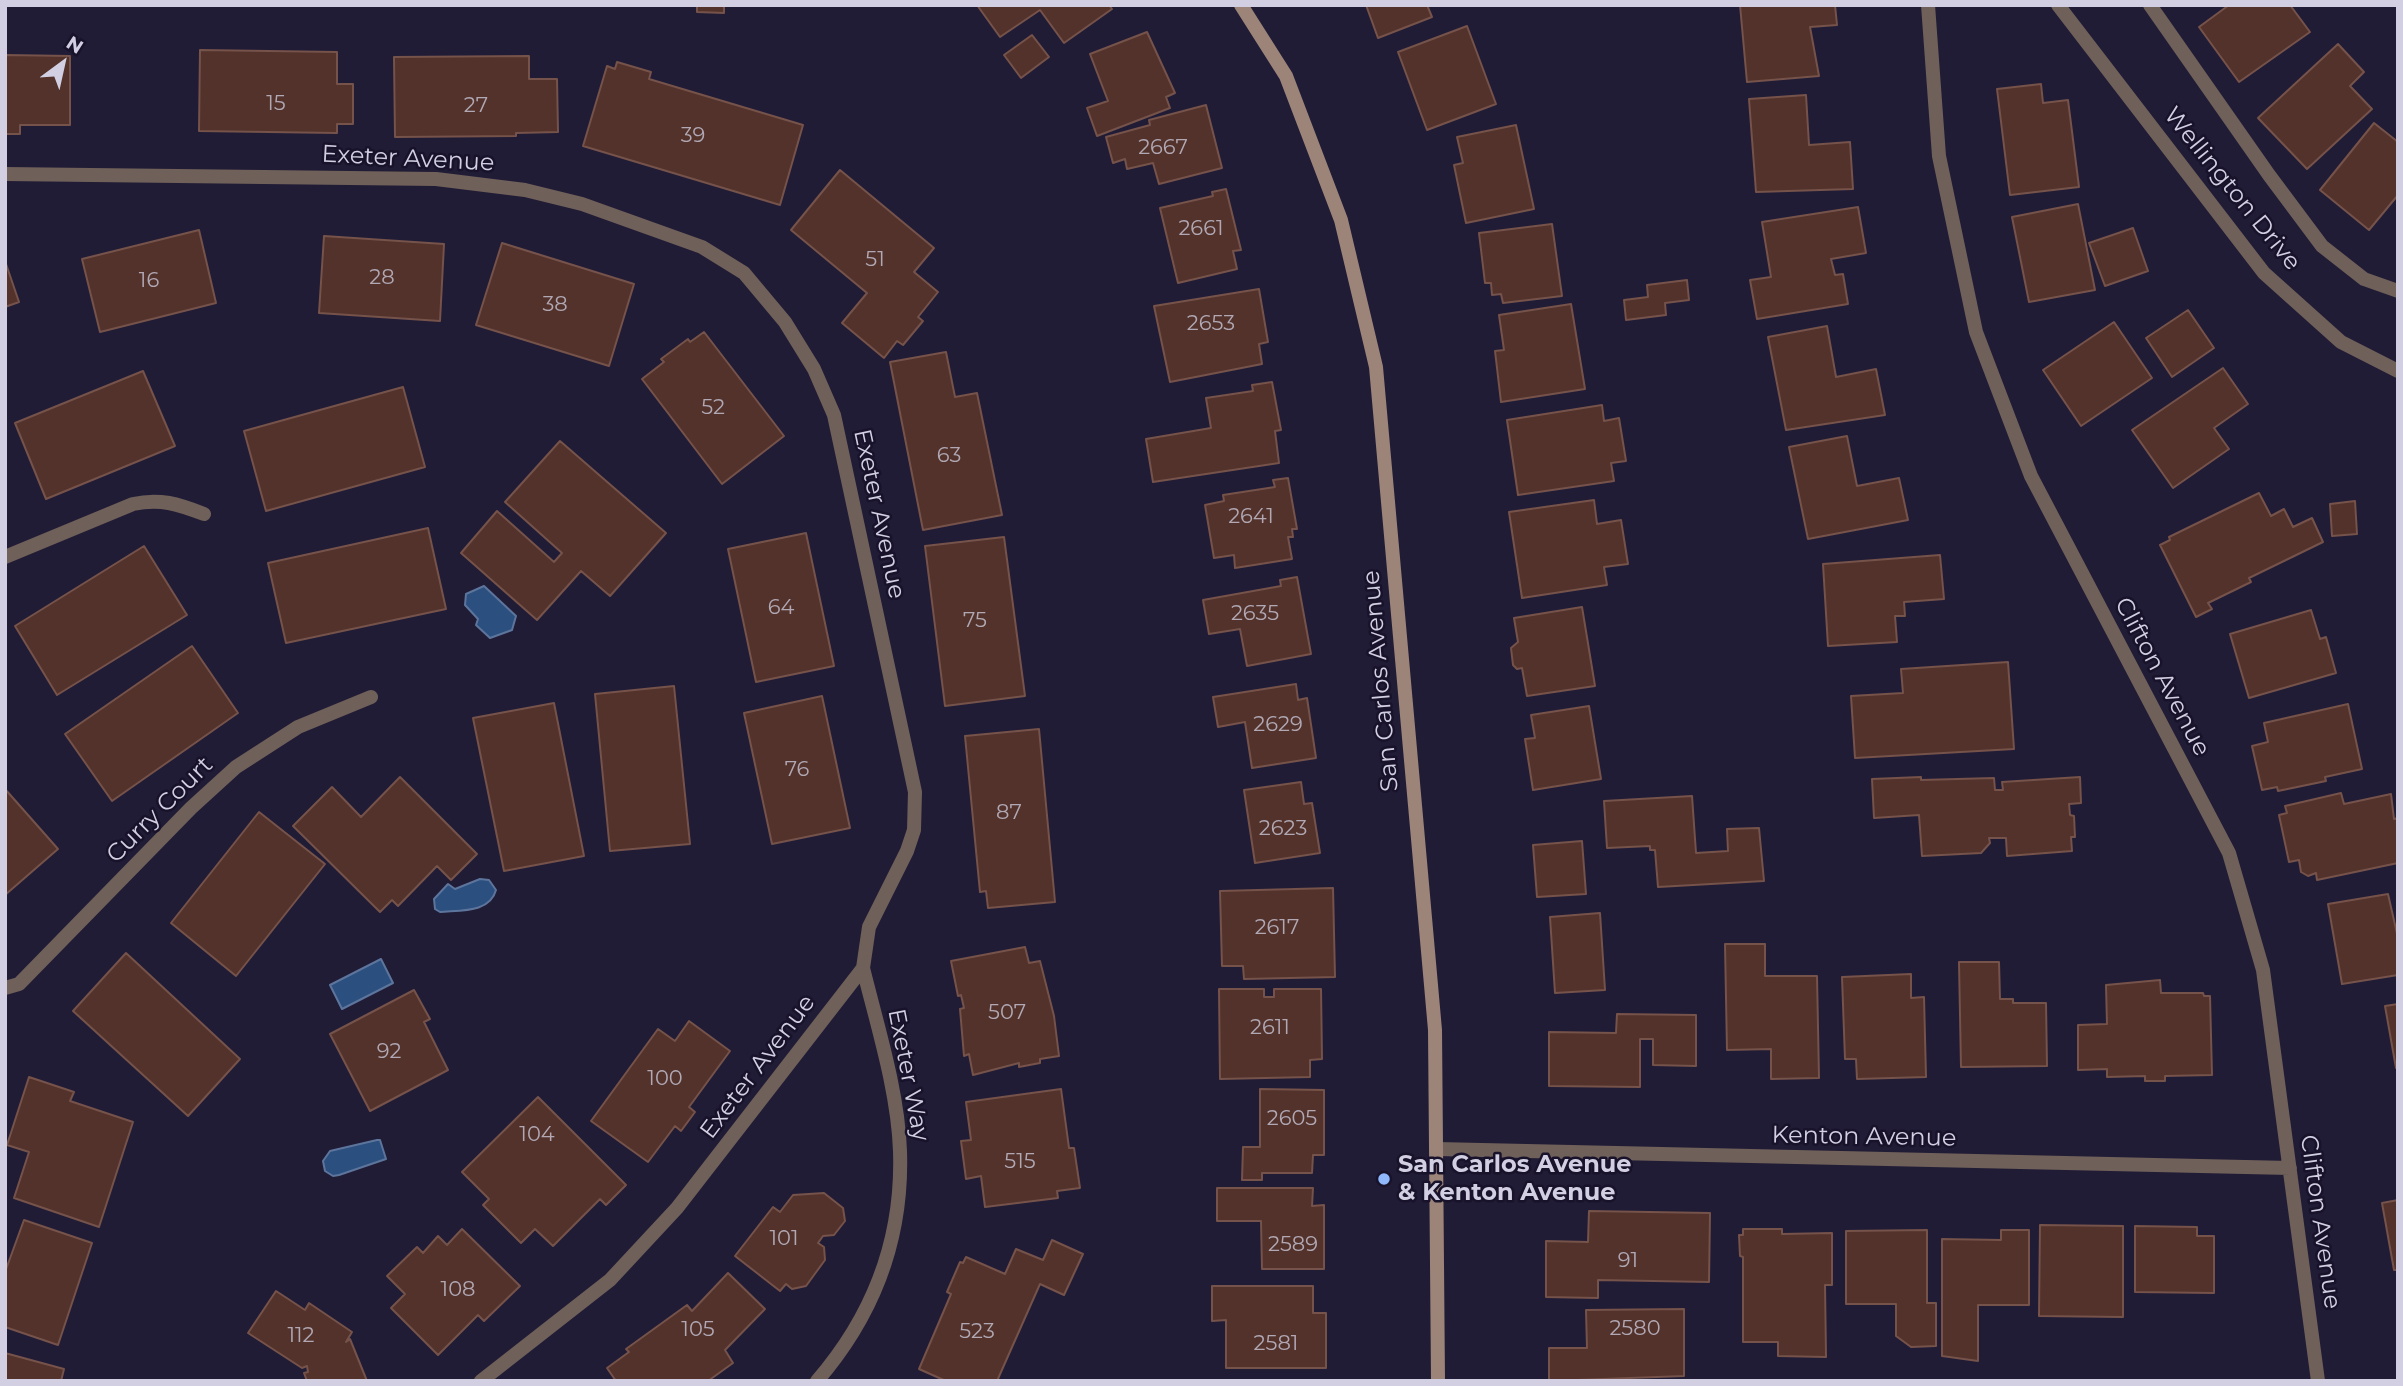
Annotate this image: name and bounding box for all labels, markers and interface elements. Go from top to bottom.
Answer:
north arrow [28,28,98,98]
text: N [62,31,87,59]
house number: 15 [266,91,286,117]
house number: 27 [464,93,488,119]
street label: Wellington Drive [2157,102,2307,276]
house number: 39 [681,123,705,149]
house number: 2667 [1138,135,1188,161]
street label: Exeter Avenue [321,140,495,178]
house number: 2661 [1178,216,1224,242]
house number: 51 [865,247,885,273]
house number: 28 [369,265,395,291]
house number: 16 [139,268,159,294]
house number: 38 [542,292,568,318]
house number: 2653 [1187,311,1235,337]
house number: 52 [701,395,725,421]
street label: Exeter Avenue [847,426,911,602]
house number: 63 [937,443,961,469]
house number: 2641 [1228,504,1274,530]
street label: San Carlos Avenue [1357,569,1405,793]
street label: Clifton Avenue [2108,593,2216,761]
house number: 64 [768,595,794,621]
house number: 2635 [1231,601,1279,627]
house number: 75 [963,608,987,634]
house number: 2629 [1253,712,1303,738]
street label: Curry Court [101,751,219,869]
house number: 76 [785,757,809,783]
house number: 87 [996,800,1022,826]
house number: 2623 [1259,816,1307,842]
house number: 2617 [1255,915,1299,941]
street label: Exeter Avenue [694,989,822,1145]
house number: 507 [988,1000,1026,1026]
street label: Exeter Way [881,1006,935,1144]
house number: 2611 [1250,1015,1290,1041]
house number: 92 [377,1039,401,1065]
house number: 100 [647,1066,683,1092]
house number: 2605 [1267,1106,1317,1132]
street label: Kenton Avenue [1771,1121,1957,1153]
house number: 104 [519,1122,555,1148]
street label: Clifton Avenue [2294,1133,2346,1311]
house number: 515 [1004,1149,1036,1175]
place label: San Carlos Avenue & Kenton Avenue [1398,1151,1631,1207]
marker: San Carlos Avenue & Kenton Avenue [1376,1171,1392,1187]
house number: 101 [769,1226,799,1252]
house number: 2589 [1268,1232,1318,1258]
house number: 91 [1618,1248,1638,1274]
house number: 108 [441,1277,475,1303]
house number: 2580 [1609,1316,1661,1342]
house number: 105 [681,1317,715,1343]
house number: 523 [959,1319,995,1345]
house number: 112 [287,1323,315,1349]
house number: 2581 [1254,1331,1298,1357]

